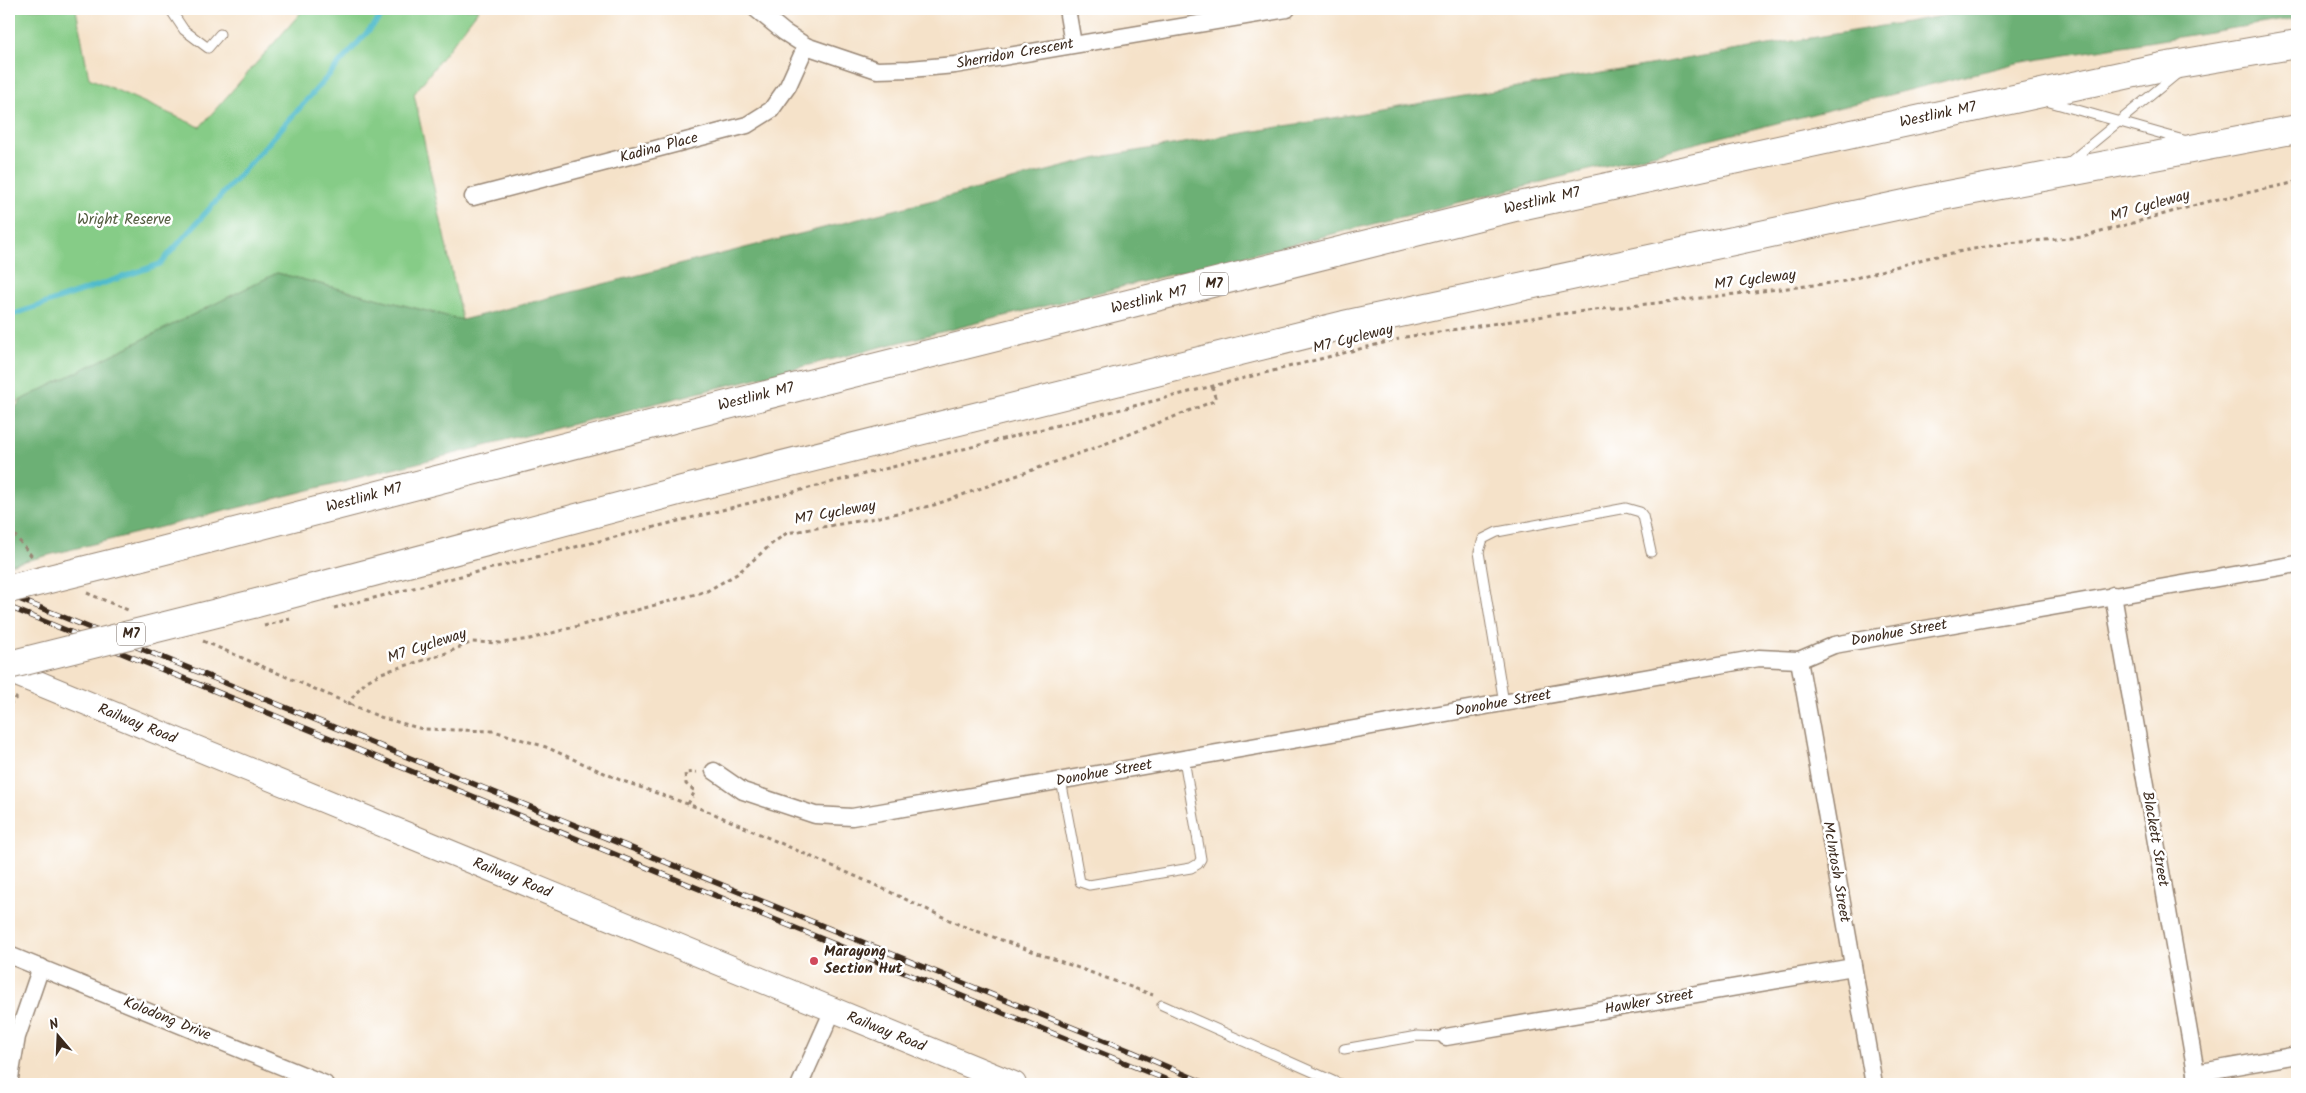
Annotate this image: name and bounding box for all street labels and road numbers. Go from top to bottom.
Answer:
street label: Sherridon Crescent [954,32,1076,76]
street label: Westlink M7 [1897,95,1980,135]
street label: Kadina Place [617,126,701,170]
street label: Westlink M7 [1501,180,1584,221]
street label: M7 Cycleway [2107,183,2194,229]
street label: M7 Cycleway [1713,263,1798,297]
road number: M7 [1200,272,1228,296]
street label: Westlink M7 [1108,279,1191,321]
street label: M7 Cycleway [1310,317,1397,361]
street label: Westlink M7 [715,376,798,418]
street label: Westlink M7 [323,476,406,520]
street label: M7 Cycleway [793,494,878,532]
street label: Donohue Street [1849,613,1949,653]
road number: M7 [117,622,145,646]
street label: M7 Cycleway [384,622,471,670]
street label: Donohue Street [1453,683,1553,723]
street label: Railway Road [94,697,181,751]
street label: Donohue Street [1054,753,1154,793]
street label: Blackett Street [2135,789,2175,889]
street label: McIntosh Street [1815,820,1857,925]
street label: Railway Road [469,851,556,905]
street label: Hawker Street [1603,982,1696,1022]
street label: Kolodong Drive [119,990,215,1048]
street label: Railway Road [843,1005,930,1059]

